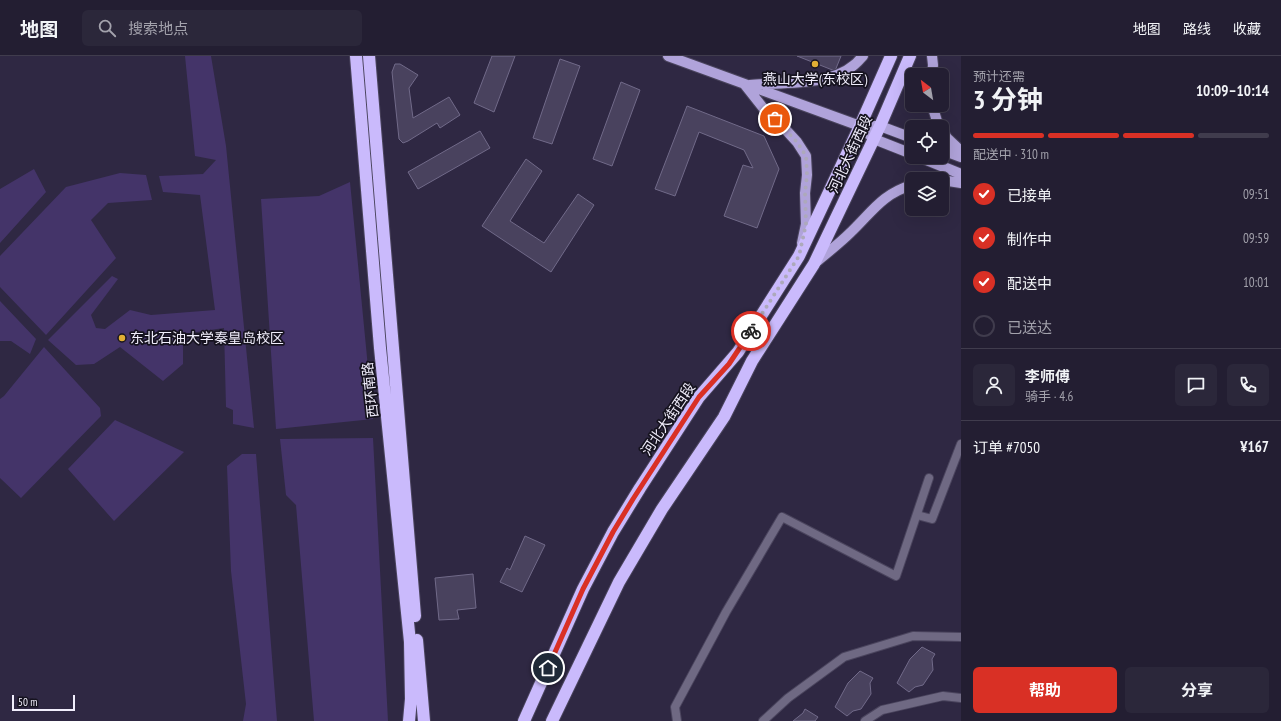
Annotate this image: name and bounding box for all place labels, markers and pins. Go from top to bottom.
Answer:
marker: 燕山大学(东校区) [810,59,820,69]
place label: 燕山大学(东校区) [763,70,868,88]
pin [758,102,792,136]
place label: 东北石油大学秦皇岛校区 [130,329,284,347]
marker: 东北石油大学秦皇岛校区 [117,333,127,343]
pin [531,651,565,685]

